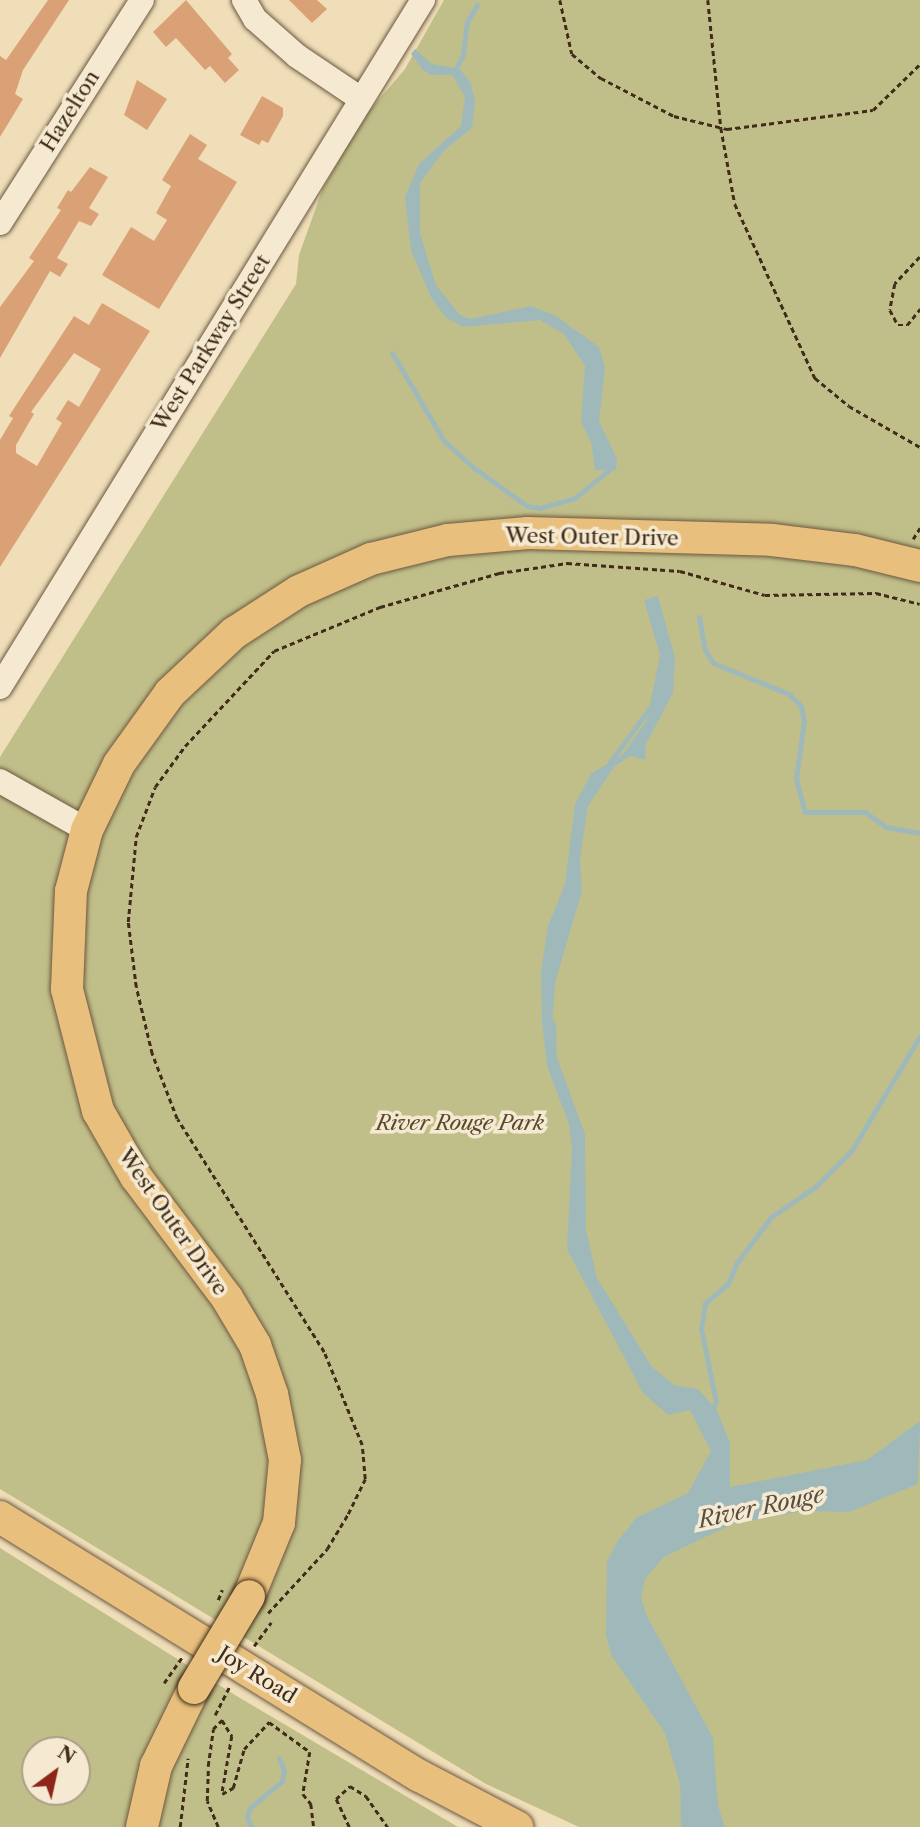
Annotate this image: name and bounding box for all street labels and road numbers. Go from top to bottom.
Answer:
street label: Hazelton [35,66,105,156]
street label: West Parkway Street [146,250,276,436]
street label: West Outer Drive [505,523,679,551]
street label: West Outer Drive [113,1144,233,1300]
street label: Joy Road [213,1641,301,1709]

